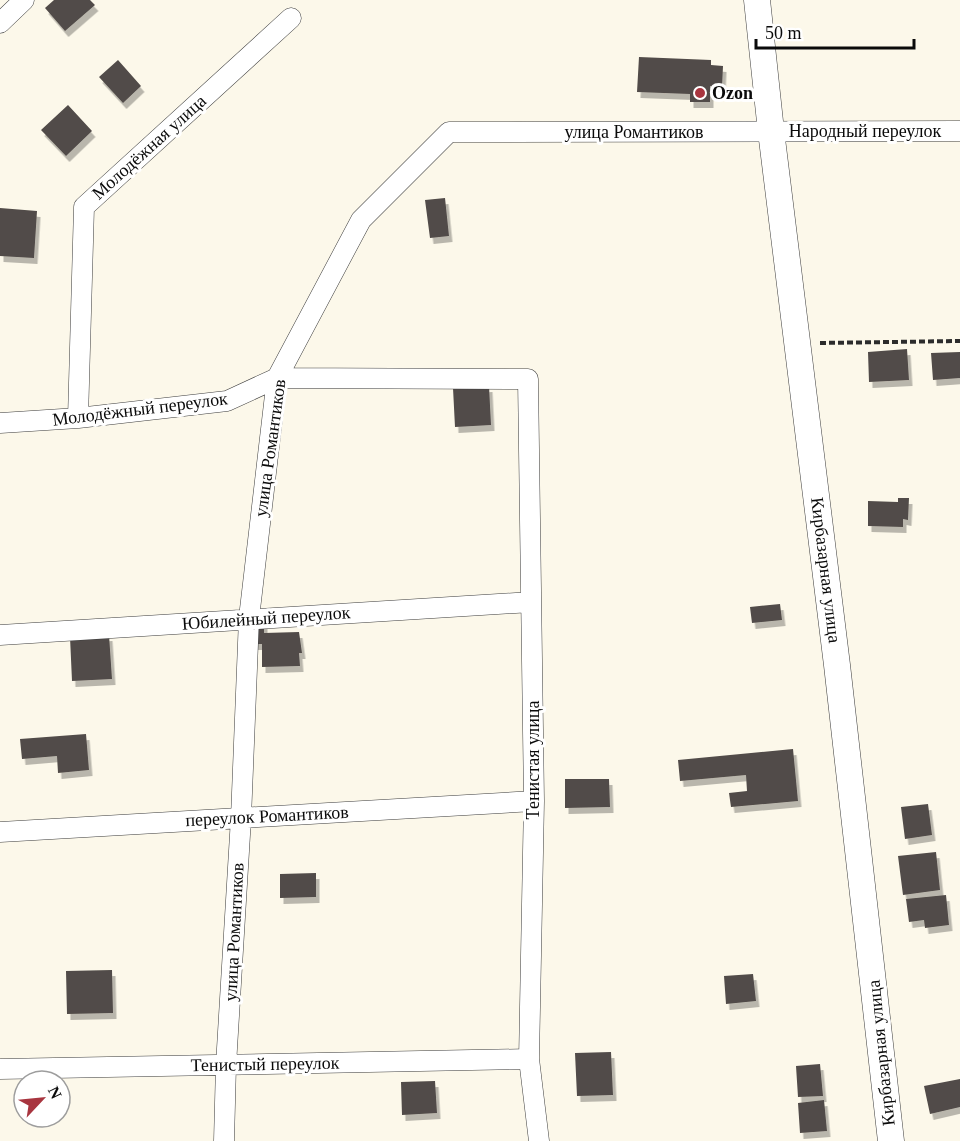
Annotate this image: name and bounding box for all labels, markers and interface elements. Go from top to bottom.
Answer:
scale bar [756,12,914,50]
text: 50 m [765,23,802,43]
place label: Ozon [712,83,753,103]
marker: Ozon [693,86,707,100]
street label: Молодёжная улица [88,91,210,203]
street label: Народный переулок [789,121,942,141]
street label: улица Романтиков [565,122,703,142]
street label: улица Романтиков [250,378,290,518]
street label: Молодёжный переулок [51,388,229,430]
street label: Кирбазарная улица [807,496,845,644]
street label: Юбилейный переулок [181,602,351,634]
street label: Тенистая улица [523,701,543,819]
street label: переулок Романтиков [185,802,349,830]
street label: улица Романтиков [220,862,248,1002]
street label: Кирбазарная улица [863,979,899,1127]
street label: Тенистый переулок [190,1053,340,1075]
north arrow [12,1069,72,1129]
text: N [45,1084,65,1102]

